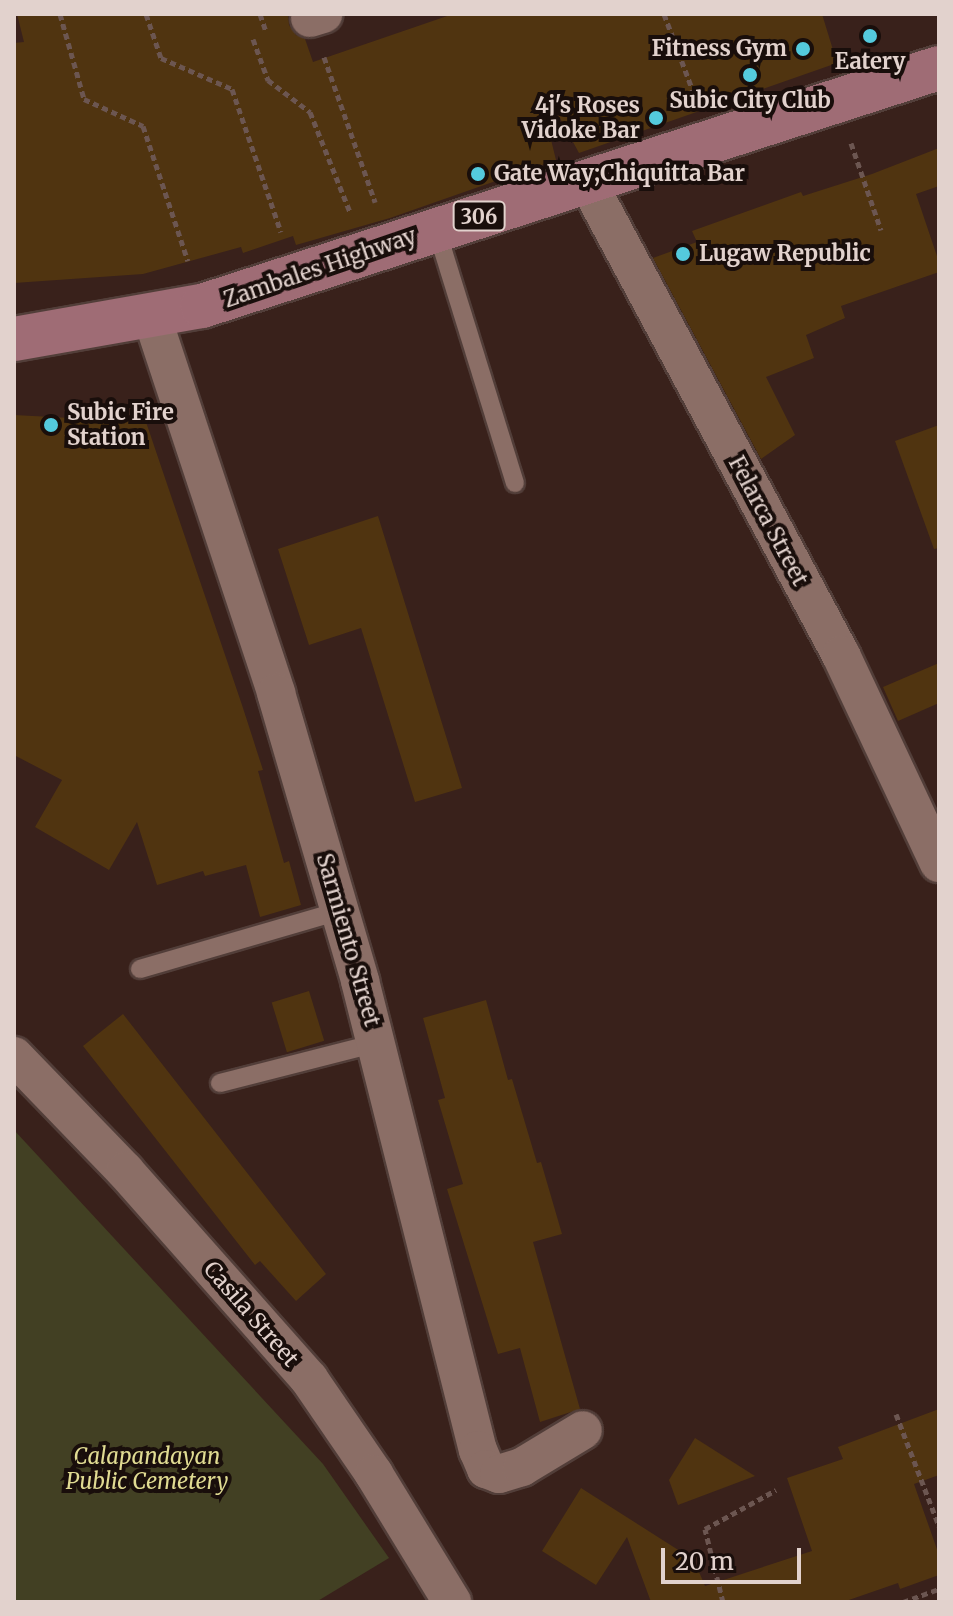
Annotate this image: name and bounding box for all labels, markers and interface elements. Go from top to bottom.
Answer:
marker: Eatery [861,27,879,45]
place label: Fitness Gym [652,36,787,62]
marker: Fitness Gym [794,40,812,58]
place label: Eatery [835,49,905,75]
marker: Subic City Club [741,66,759,84]
place label: Subic City Club [669,88,831,114]
place label: 4j's Roses Vidoke Bar [522,92,640,144]
marker: 4j's Roses Vidoke Bar [647,109,665,127]
place label: Gate Way;Chiquitta Bar [494,161,745,187]
marker: Gate Way;Chiquitta Bar [469,165,487,183]
road number: 306 [451,200,507,232]
street label: Zambales Highway [220,223,420,313]
place label: Lugaw Republic [699,241,871,267]
marker: Lugaw Republic [674,245,692,263]
place label: Subic Fire Station [67,399,174,450]
marker: Subic Fire Station [42,416,60,434]
street label: Felarca Street [723,452,813,590]
street label: Sarmiento Street [311,850,385,1030]
street label: Casila Street [198,1256,304,1372]
park label: Calapandayan Public Cemetery [66,1443,228,1494]
scale bar [665,1532,805,1582]
text: 20 m [675,1546,734,1577]

